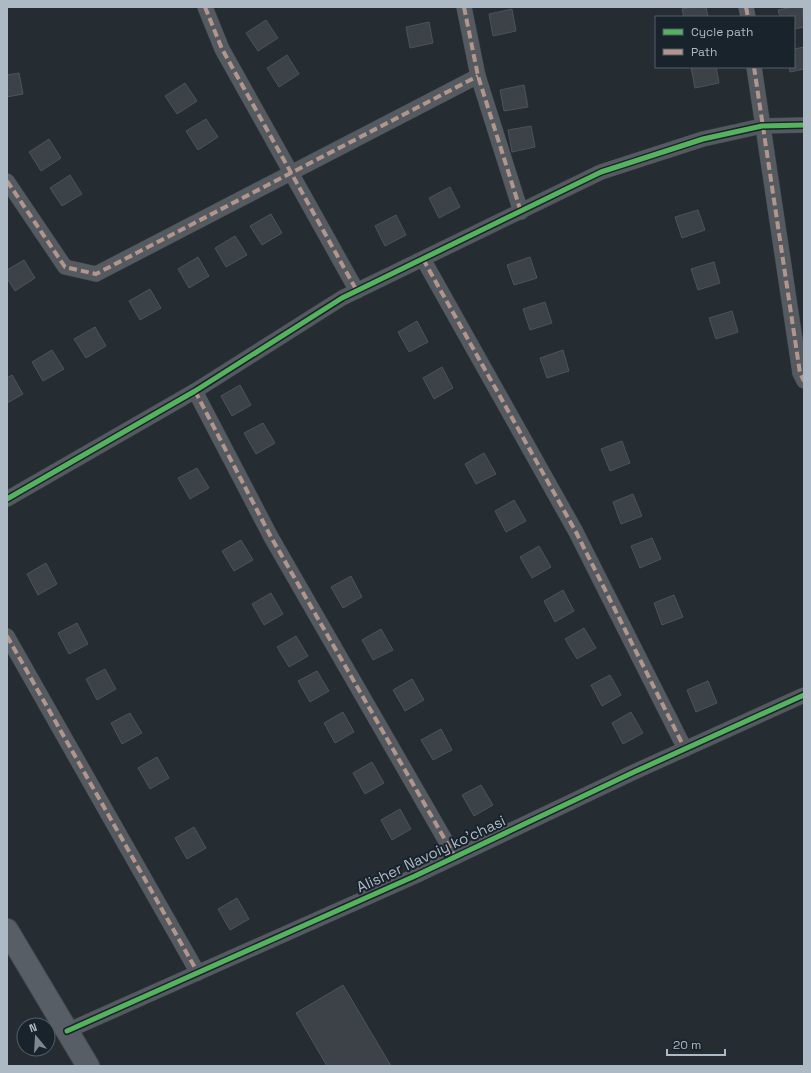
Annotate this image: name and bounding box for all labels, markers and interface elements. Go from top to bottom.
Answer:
legend [655,16,795,68]
text: Cycle path [691,24,753,40]
text: Path [691,44,717,60]
street label: Alisher Navoiy ko'chasi [353,811,508,896]
north arrow [16,1017,56,1057]
text: N [27,1020,39,1035]
scale bar [667,1031,725,1057]
text: 20 m [673,1037,701,1053]

